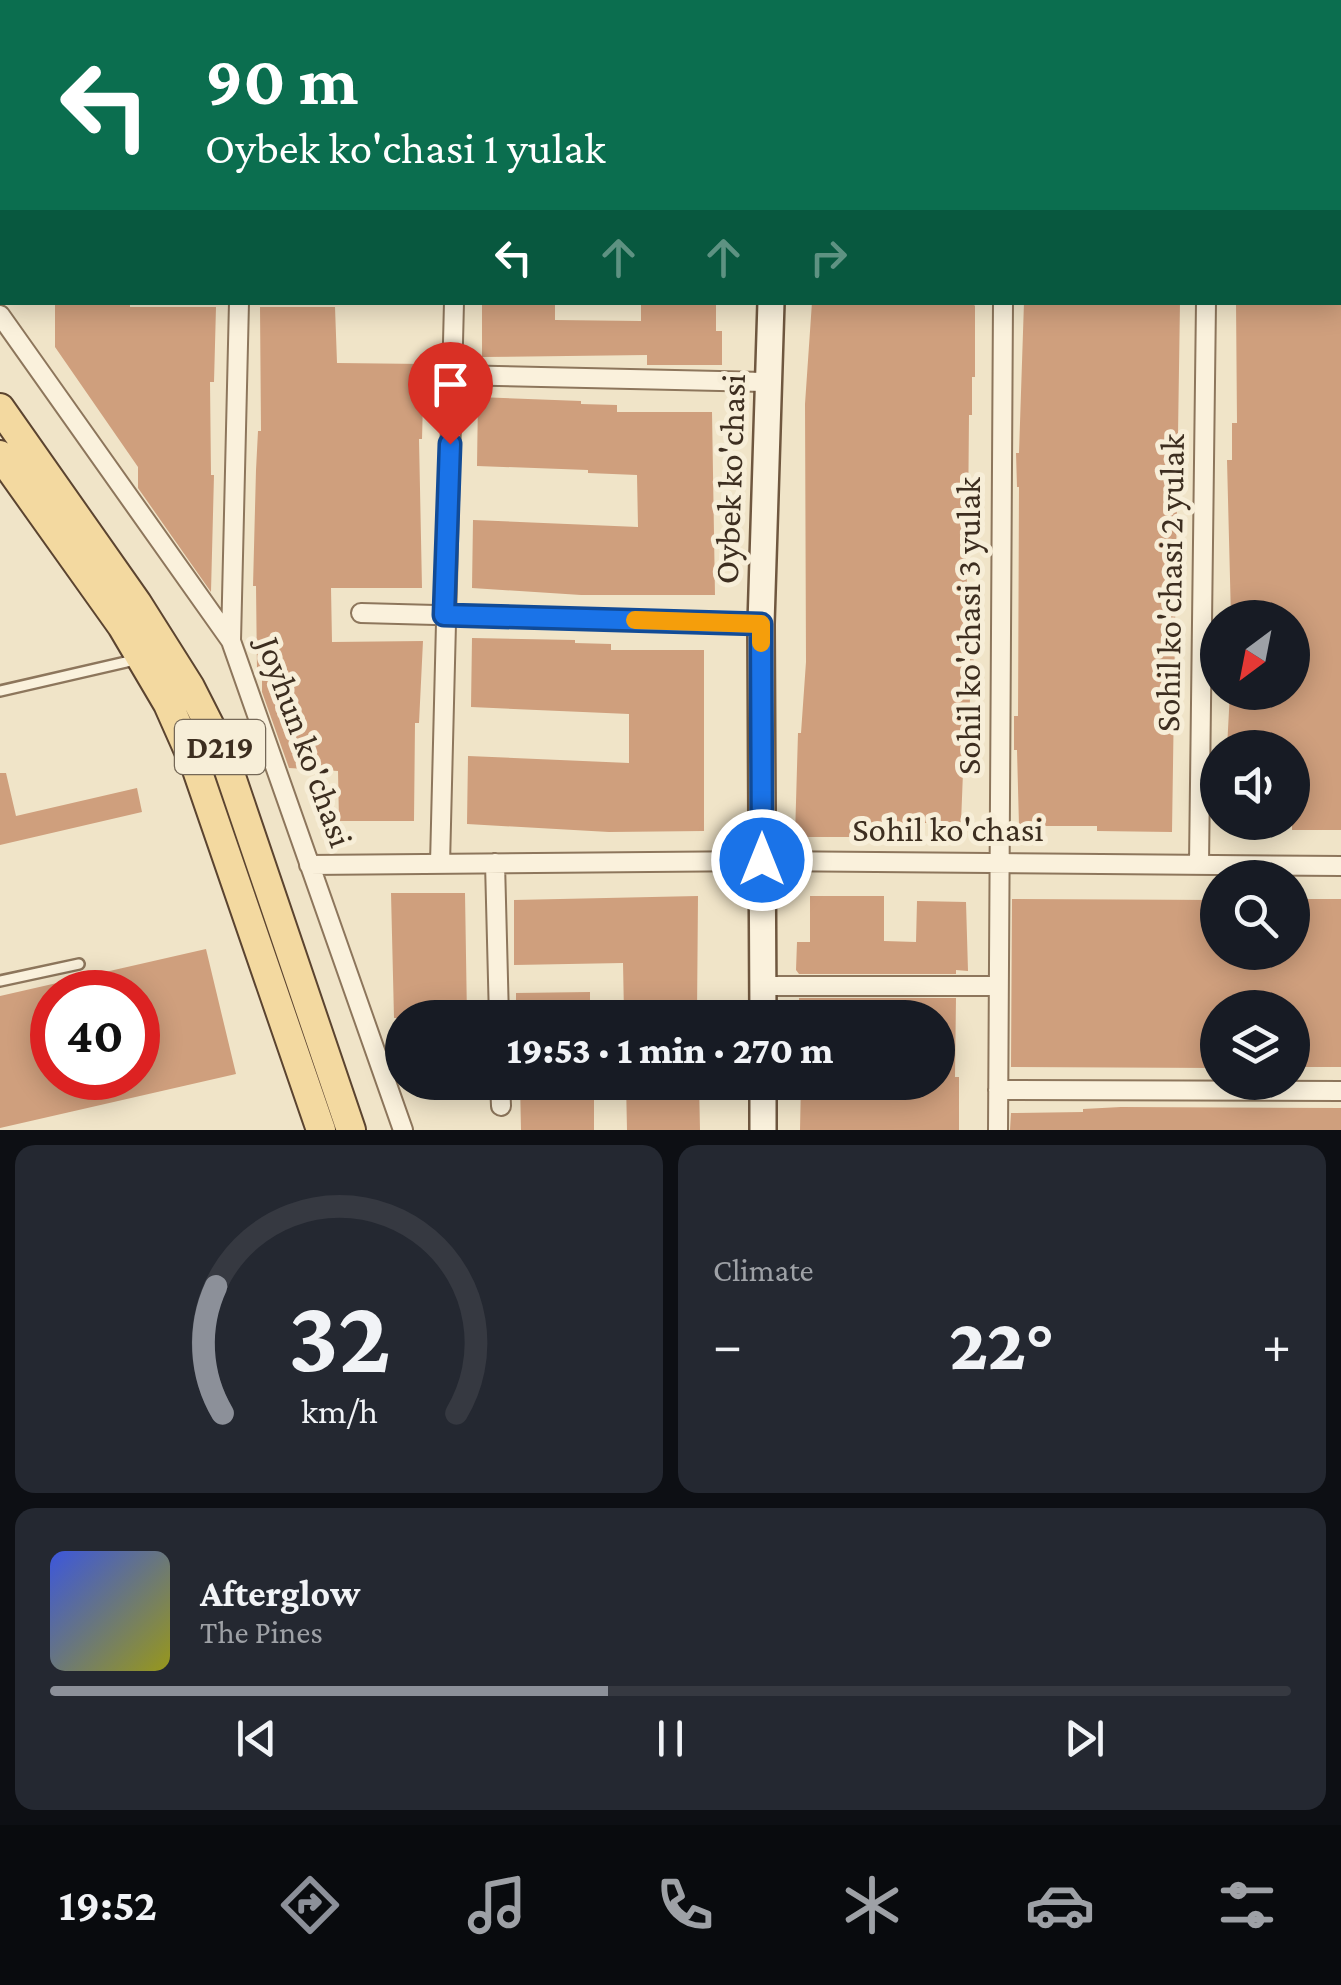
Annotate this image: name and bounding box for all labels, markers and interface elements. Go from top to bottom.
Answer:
icon: left [40,40,170,170]
text: 90 m [205,41,358,119]
text: Oybek ko'chasi 1 yulak [205,123,606,173]
icon: left [486,230,541,285]
icon: ahead [591,230,646,285]
icon: ahead [696,230,751,285]
icon: right [801,230,856,285]
pin [408,342,493,445]
icon: arrive [423,357,478,412]
street label: Oybek ko'chasi [707,373,753,585]
street label: Sohil ko'chasi 2 yulak [1148,433,1192,732]
street label: Sohil ko'chasi 3 yulak [949,477,988,775]
north arrow [1200,600,1310,710]
map controls [1200,600,1310,1100]
street label: Joyhun ko'chasi [248,629,361,852]
road number: D219 [175,720,265,774]
button: sound [1200,730,1310,840]
position arrow [710,808,814,912]
street label: Sohil ko'chasi [852,810,1044,849]
button: search [1200,860,1310,970]
speed limit sign: 40 [30,970,160,1100]
button: layers [1200,990,1310,1100]
text: 19:53 · 1 min · 270 m [507,1029,833,1071]
text: Climate [713,1252,814,1288]
text: 32 [288,1278,390,1393]
text: 22° [949,1302,1055,1385]
text: − [713,1314,742,1375]
text: + [1262,1314,1291,1375]
text: km/h [300,1391,378,1431]
text: Afterglow [200,1572,360,1614]
text: The Pines [200,1614,323,1650]
icon: previous [229,1711,284,1766]
icon: pause [643,1711,698,1766]
icon: next [1057,1711,1112,1766]
icon: directions [275,1870,345,1940]
icon: music [462,1870,532,1940]
icon: phone [650,1870,720,1940]
icon: climate [837,1870,907,1940]
icon: car [1025,1870,1095,1940]
icon: filters [1212,1870,1282,1940]
text: 19:52 [59,1880,157,1930]

